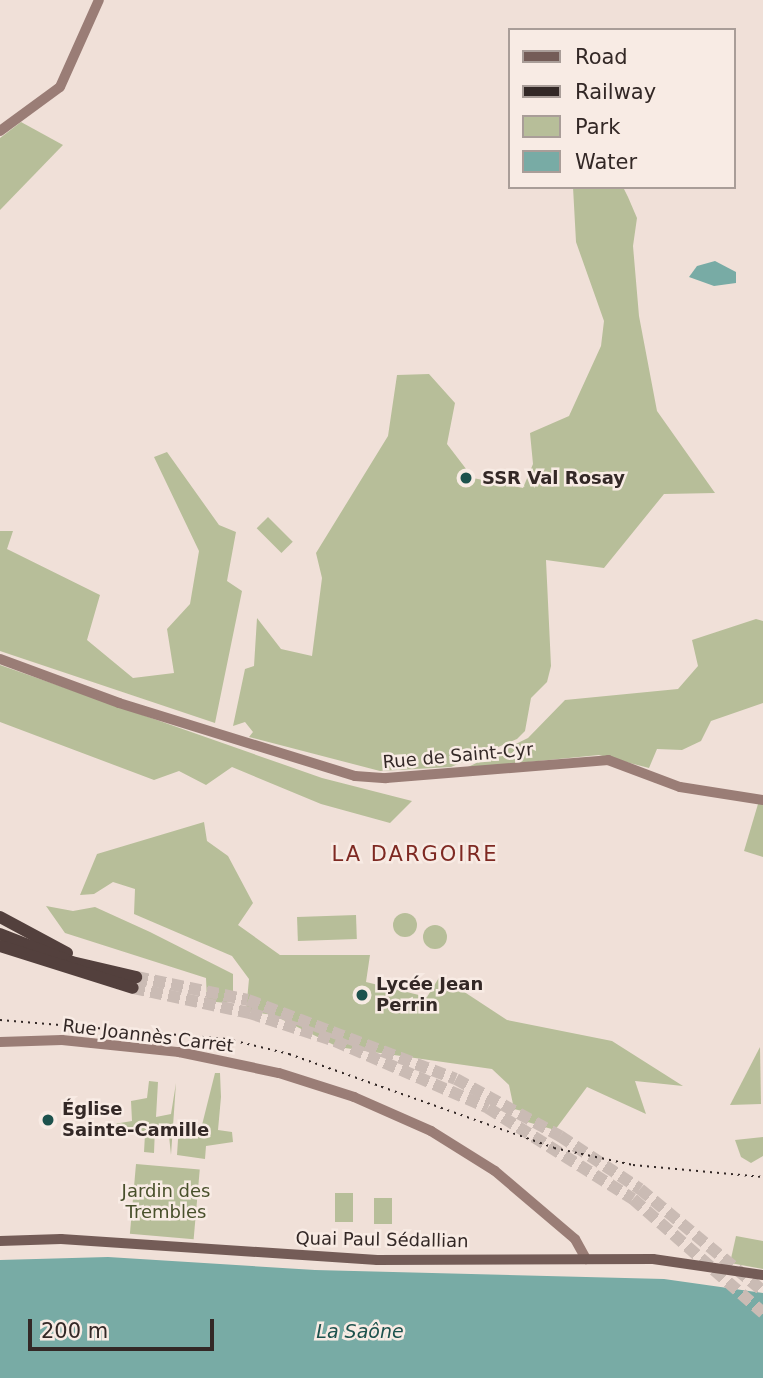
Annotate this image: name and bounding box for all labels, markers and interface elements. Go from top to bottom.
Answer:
legend [508,28,735,189]
text: Road [575,45,628,69]
text: Railway [575,80,656,104]
text: Park [575,115,620,139]
text: Water [575,150,637,174]
place label: SSR Val Rosay [482,467,625,489]
marker: SSR Val Rosay [456,468,476,488]
street label: Rue de Saint-Cyr [382,739,534,773]
district label: LA DARGOIRE [333,841,497,867]
place label: Lycée Jean Perrin [376,974,483,1016]
marker: Lycée Jean Perrin [354,987,370,1003]
street label: Rue Joannès Carret [61,1015,235,1057]
place label: Église Sainte-Camille [62,1099,209,1142]
marker: Église Sainte-Camille [40,1112,56,1128]
park label: Jardin des Trembles [122,1181,210,1224]
street label: Quai Paul Sédallian [295,1228,469,1252]
scale bar [32,1304,217,1348]
text: 200 m [41,1319,108,1343]
water label: La Saône [316,1321,404,1343]

